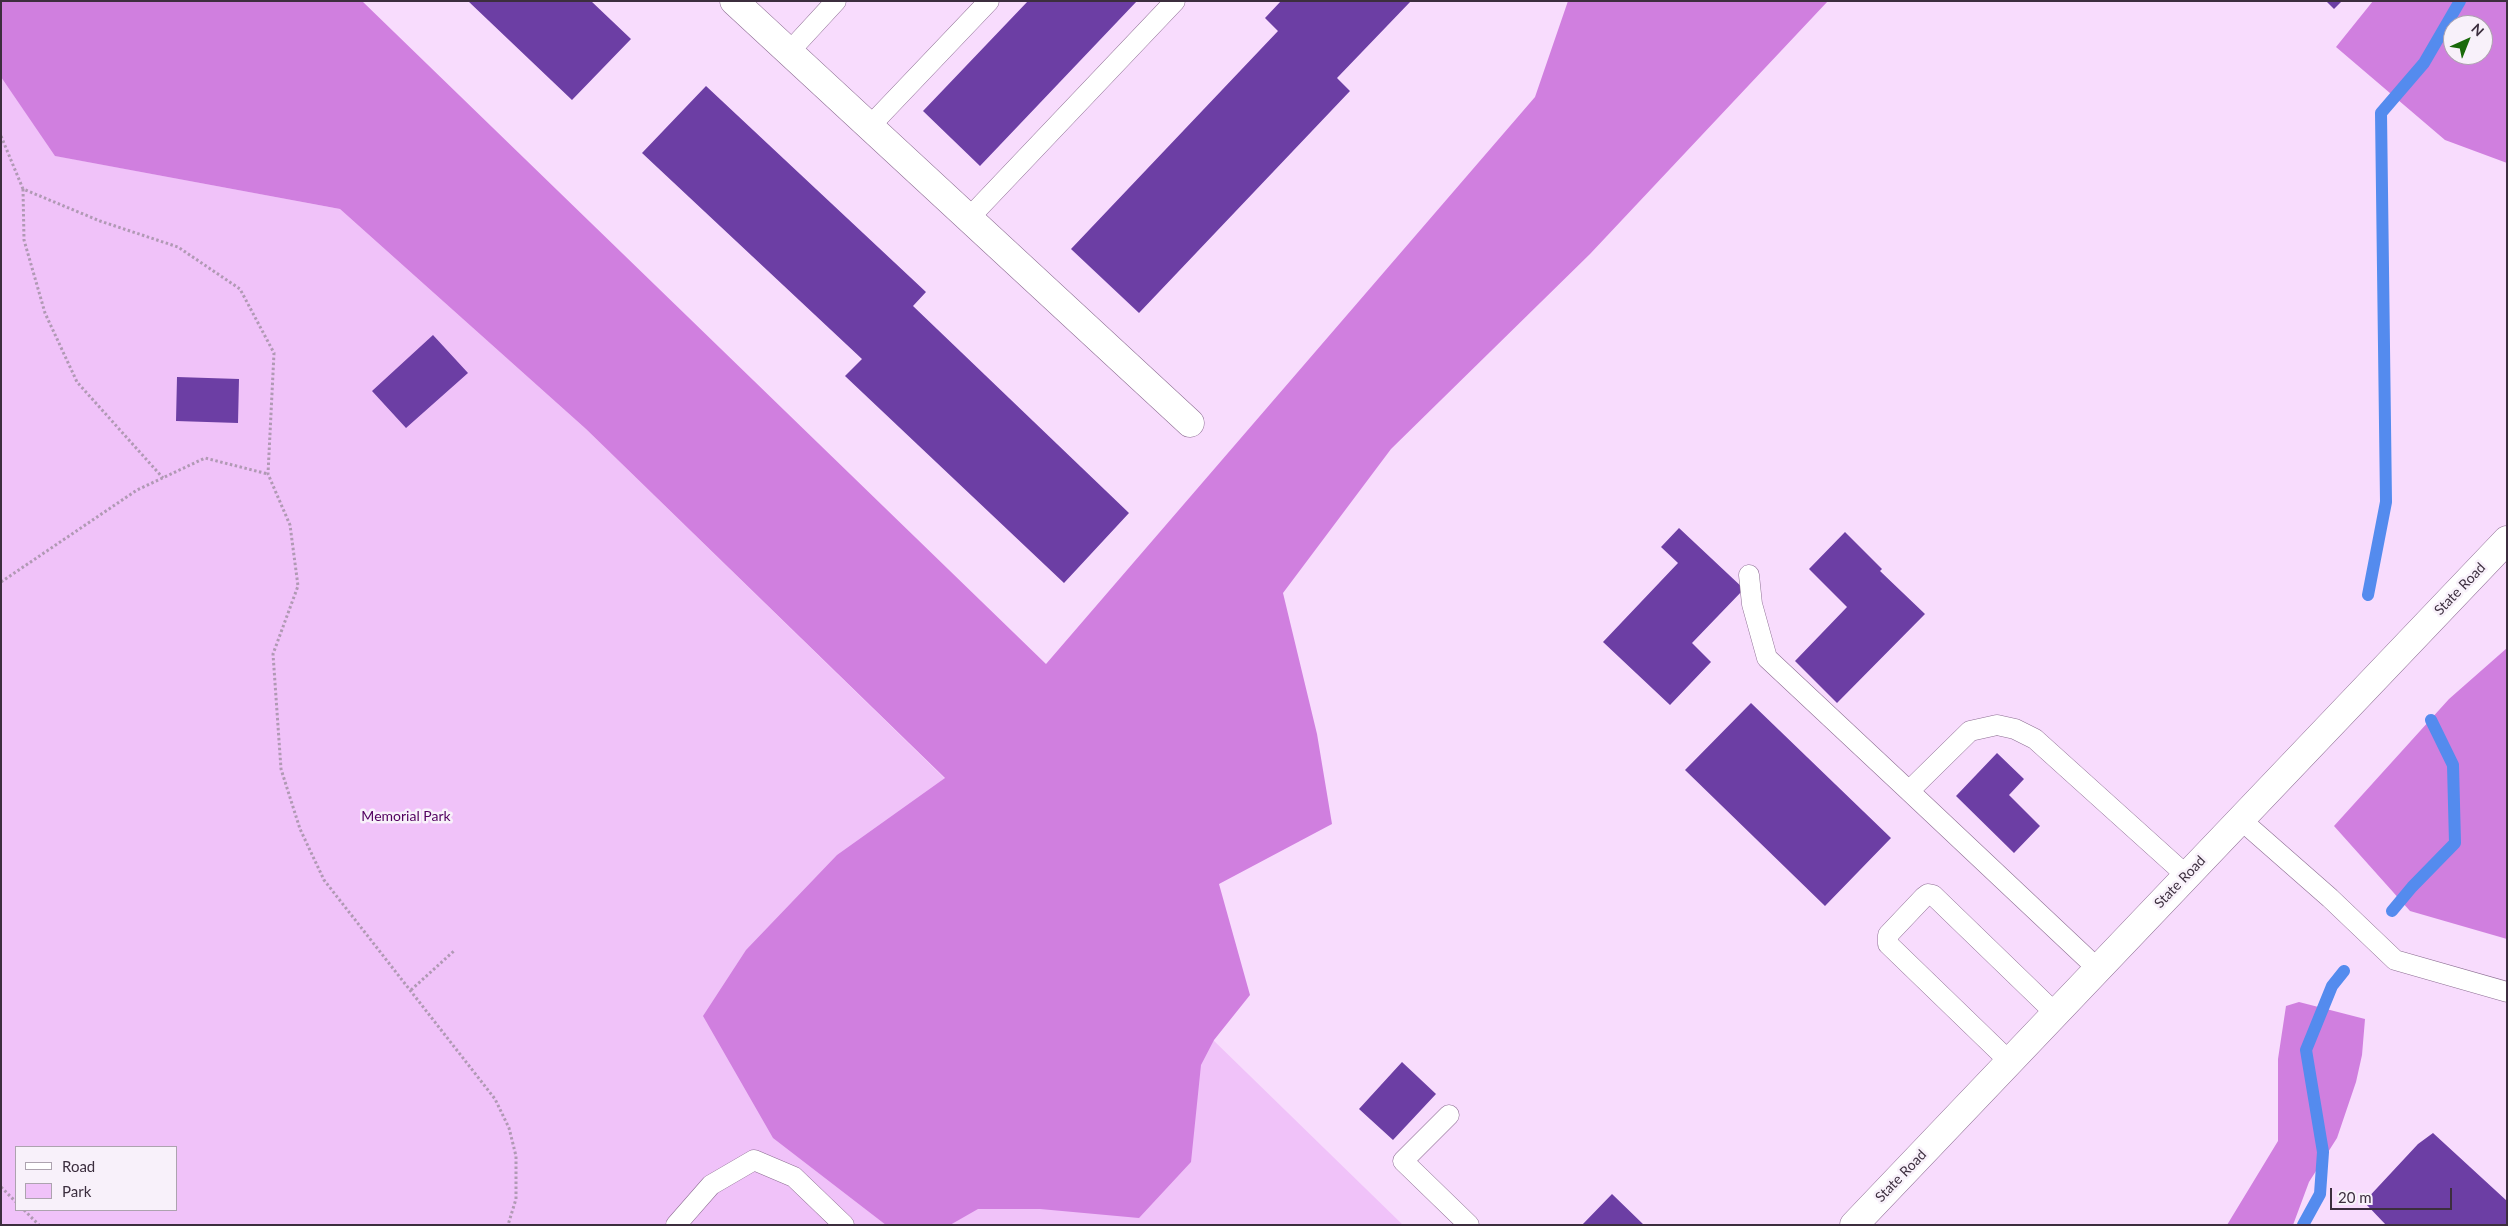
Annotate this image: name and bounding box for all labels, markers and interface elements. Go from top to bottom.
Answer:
north arrow [2443,15,2493,65]
text: N [2468,20,2488,39]
street label: State Road [2431,559,2489,619]
park label: Memorial Park [361,808,451,824]
street label: State Road [2151,852,2209,912]
legend [15,1146,178,1211]
street label: State Road [1872,1146,1930,1206]
text: Road [62,1157,95,1175]
scale bar [2333,1178,2456,1210]
text: Park [62,1182,91,1200]
text: 20 m [2338,1188,2372,1206]

